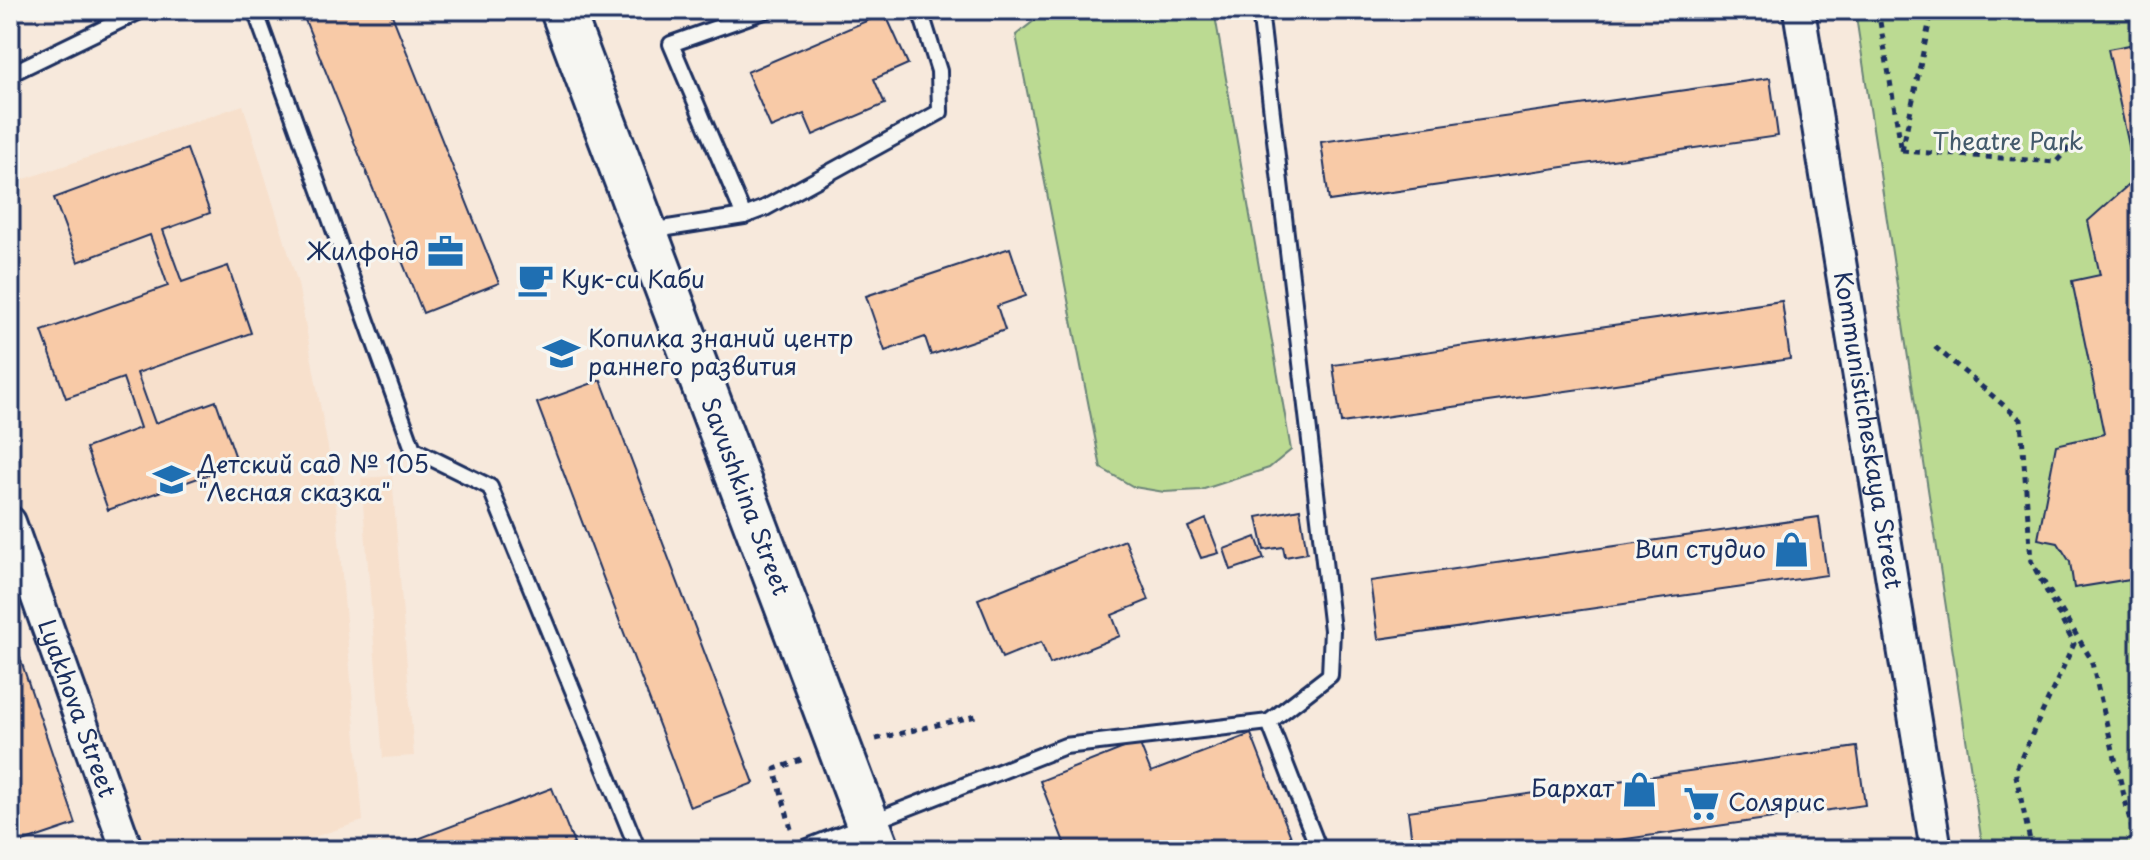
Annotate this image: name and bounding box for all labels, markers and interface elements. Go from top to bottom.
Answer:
park label: Theatre Park [1933,122,2083,158]
place label: Жилфонд [306,232,419,268]
office icon: Жилфонд [426,233,464,271]
place label: Кук-си Каби [561,260,705,296]
cafe icon: Кук-си Каби [516,261,554,299]
street label: Kommunisticheskaya Street [1826,269,1913,592]
place label: Копилка знаний центр раннего развития [588,319,853,383]
school or university icon: Копилка знаний центр раннего развития [543,334,581,372]
street label: Savushkina Street [693,392,801,600]
place label: Детский сад № 105 "Лесная сказка" [197,445,429,509]
school or university icon: Детский сад № 105 "Лесная сказка" [153,460,191,498]
place label: Вип студио [1634,530,1766,566]
shop icon: Вип студио [1773,531,1811,569]
street label: Lyakhova Street [30,614,127,802]
place label: Бархат [1531,769,1615,805]
shop icon: Бархат [1621,770,1659,808]
place label: Солярис [1728,783,1825,819]
supermarket icon: Солярис [1683,784,1721,822]

